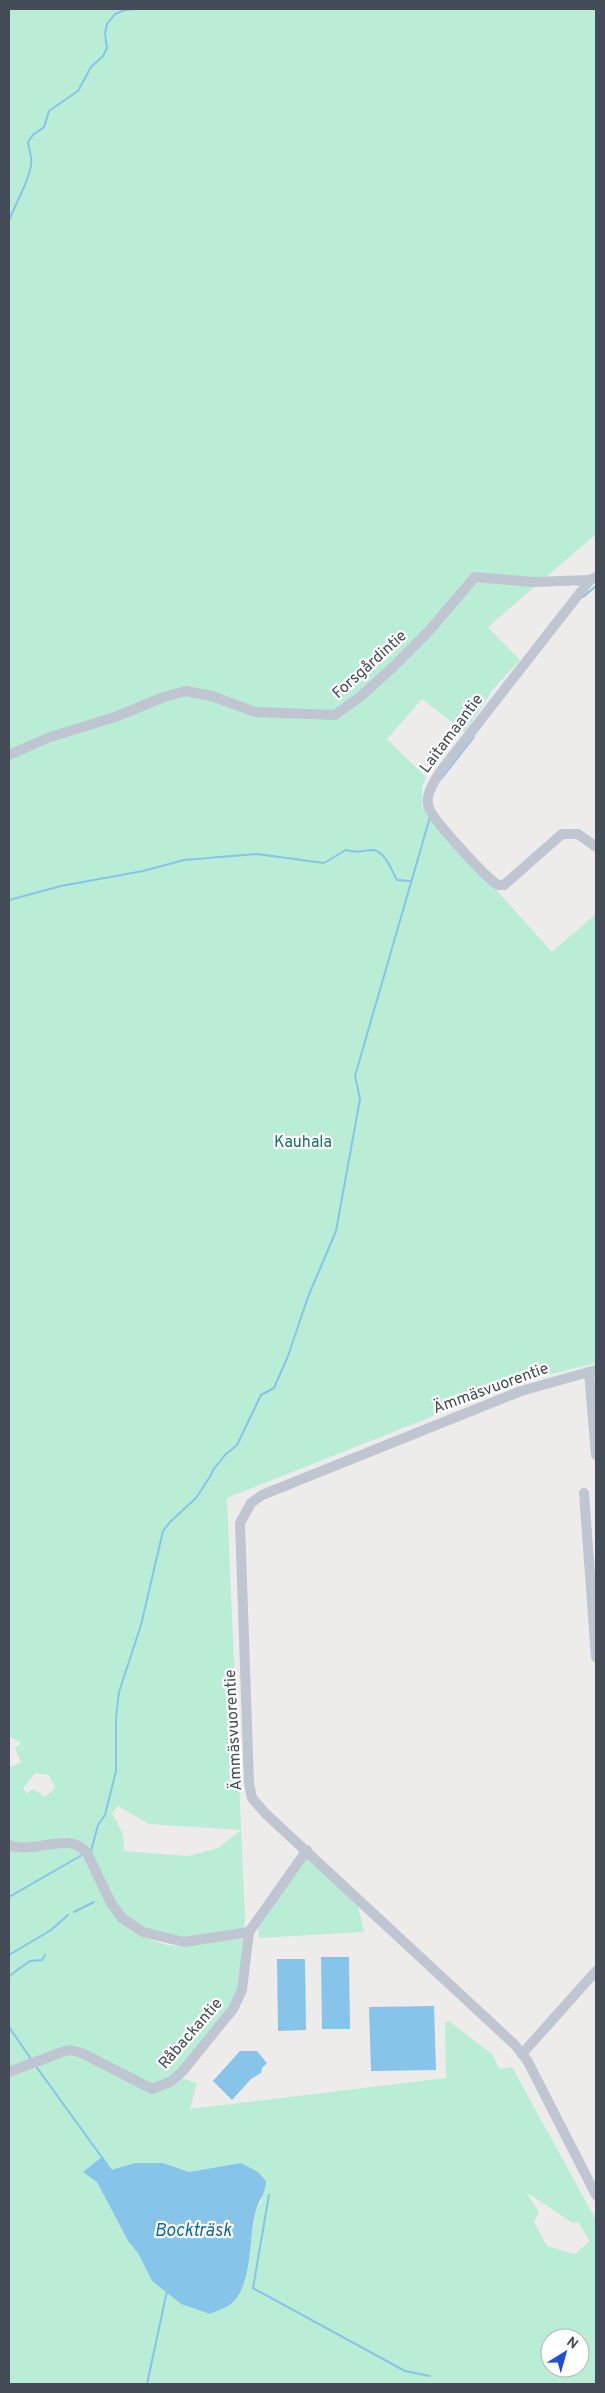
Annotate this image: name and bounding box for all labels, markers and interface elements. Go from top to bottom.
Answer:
street label: Forsgårdintie [329,626,411,704]
street label: Laitamaantie [416,691,488,777]
park label: Kauhala [274,1133,332,1153]
street label: Ämmäsvuorentie [430,1358,552,1419]
street label: Ämmäsvuorentie [220,1669,247,1791]
street label: Råbackantie [155,1994,227,2074]
water label: Bockträsk [154,2220,233,2243]
north arrow [540,2328,590,2378]
text: N [563,2334,581,2354]

